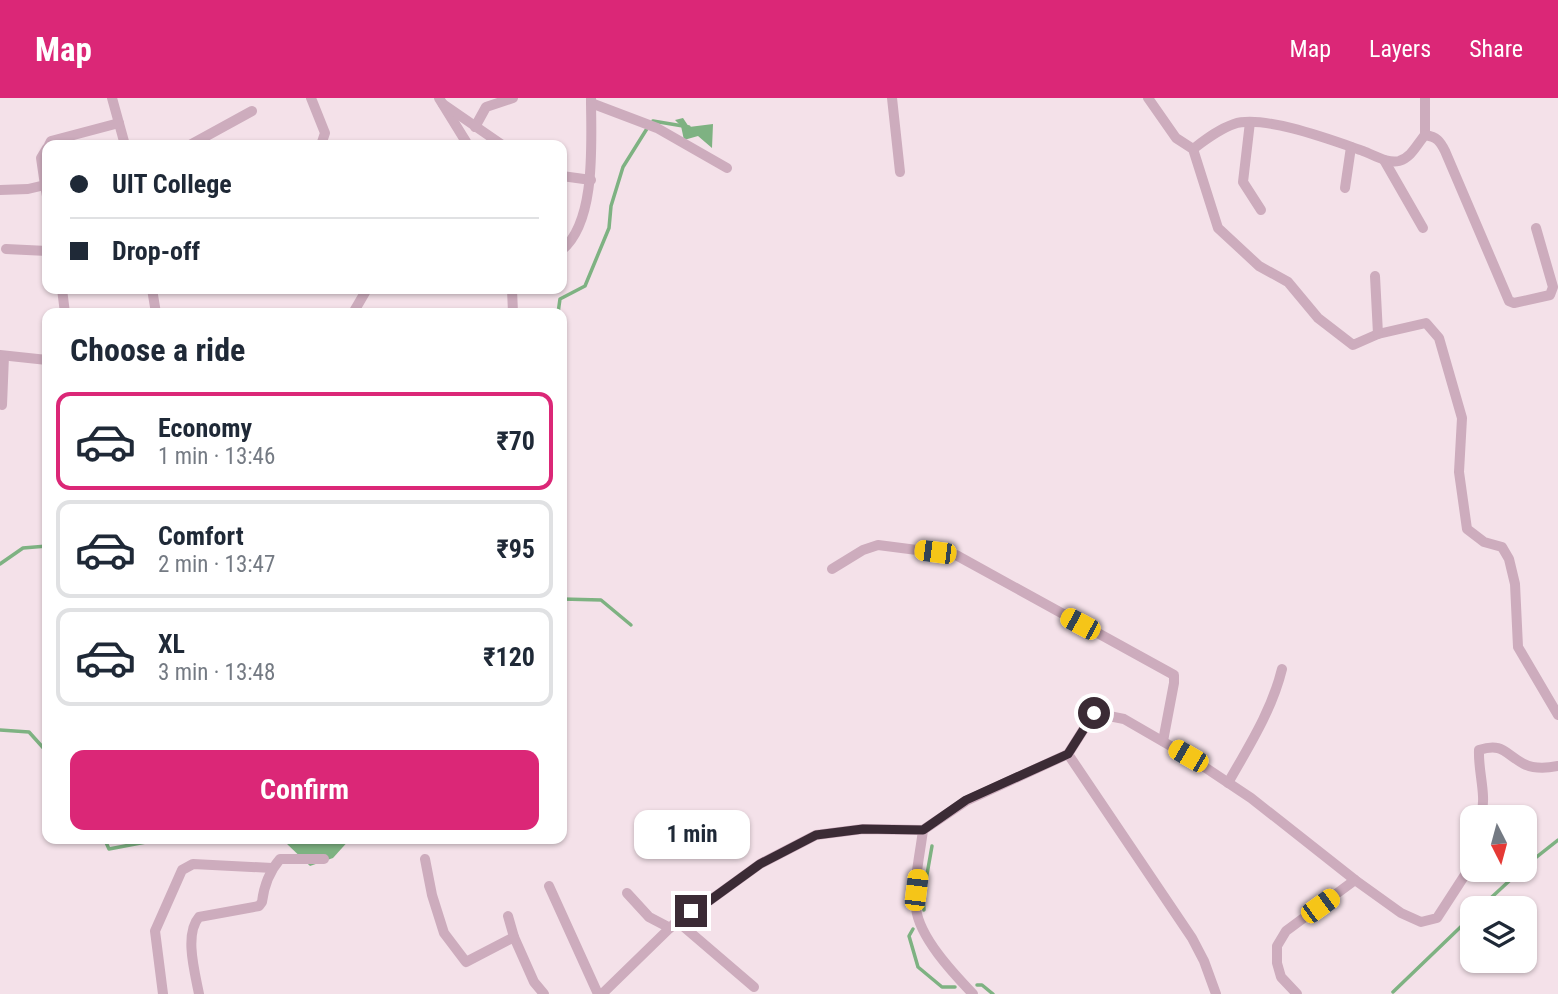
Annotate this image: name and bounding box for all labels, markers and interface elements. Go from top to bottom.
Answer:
text: Map [35,30,92,69]
text: Map [1290,35,1331,63]
text: Layers [1369,35,1431,63]
text: Share [1469,35,1523,63]
text: UIT College [112,169,232,199]
text: Drop-off [112,236,200,266]
text: Choose a ride [70,331,245,369]
icon: car [74,410,137,473]
text: Economy [158,413,252,443]
text: ₹70 [496,426,535,456]
text: 1 min · 13:46 [158,443,275,470]
icon: car [74,518,137,581]
text: Comfort [158,521,244,551]
text: ₹95 [496,534,535,564]
car [913,539,958,565]
text: 2 min · 13:47 [158,551,275,578]
car [1057,605,1104,643]
icon: car [74,626,137,689]
text: XL [158,629,185,659]
text: ₹120 [483,642,535,672]
text: 3 min · 13:48 [158,659,275,686]
route start [1078,697,1110,729]
car [1165,736,1212,776]
button: Confirm [70,750,539,830]
north arrow [1460,805,1536,882]
map controls [1460,805,1537,973]
callout: 1 min [633,810,749,858]
text: 1 min [666,821,718,848]
car [904,868,929,912]
car [1297,885,1344,927]
route end [675,895,707,927]
button: layers [1460,896,1537,973]

